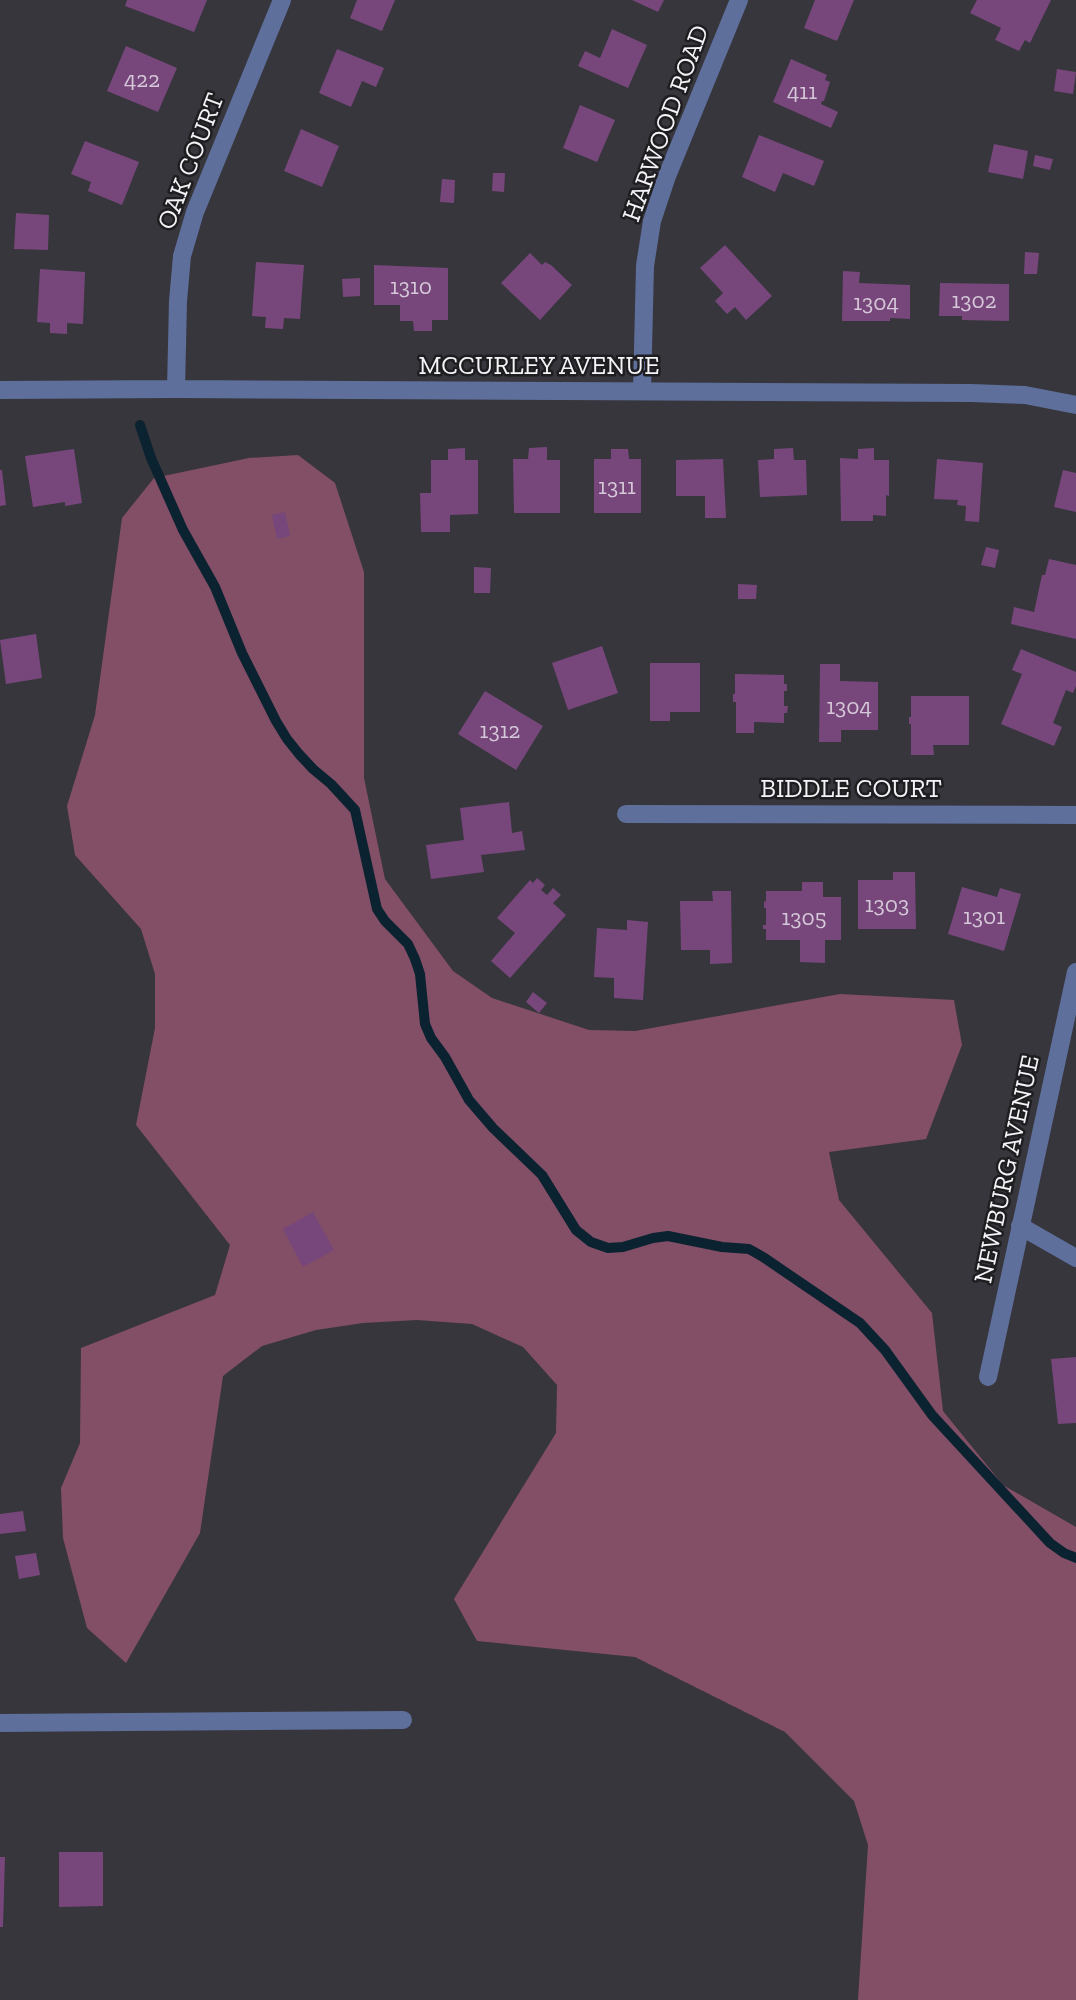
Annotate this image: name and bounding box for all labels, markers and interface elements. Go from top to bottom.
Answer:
street label: HARWOOD ROAD [615,20,715,226]
house number: 422 [124,65,160,93]
house number: 411 [787,77,817,105]
street label: OAK COURT [149,88,231,234]
house number: 1310 [390,272,432,300]
house number: 1302 [951,286,997,314]
house number: 1304 [853,288,899,316]
street label: MCCURLEY AVENUE [419,349,659,381]
house number: 1311 [598,472,636,500]
house number: 1304 [826,692,872,720]
house number: 1312 [480,716,520,744]
street label: BIDDLE COURT [760,772,942,804]
house number: 1303 [865,890,909,918]
house number: 1301 [963,902,1005,930]
house number: 1305 [781,903,827,931]
street label: NEWBURG AVENUE [966,1052,1046,1286]

